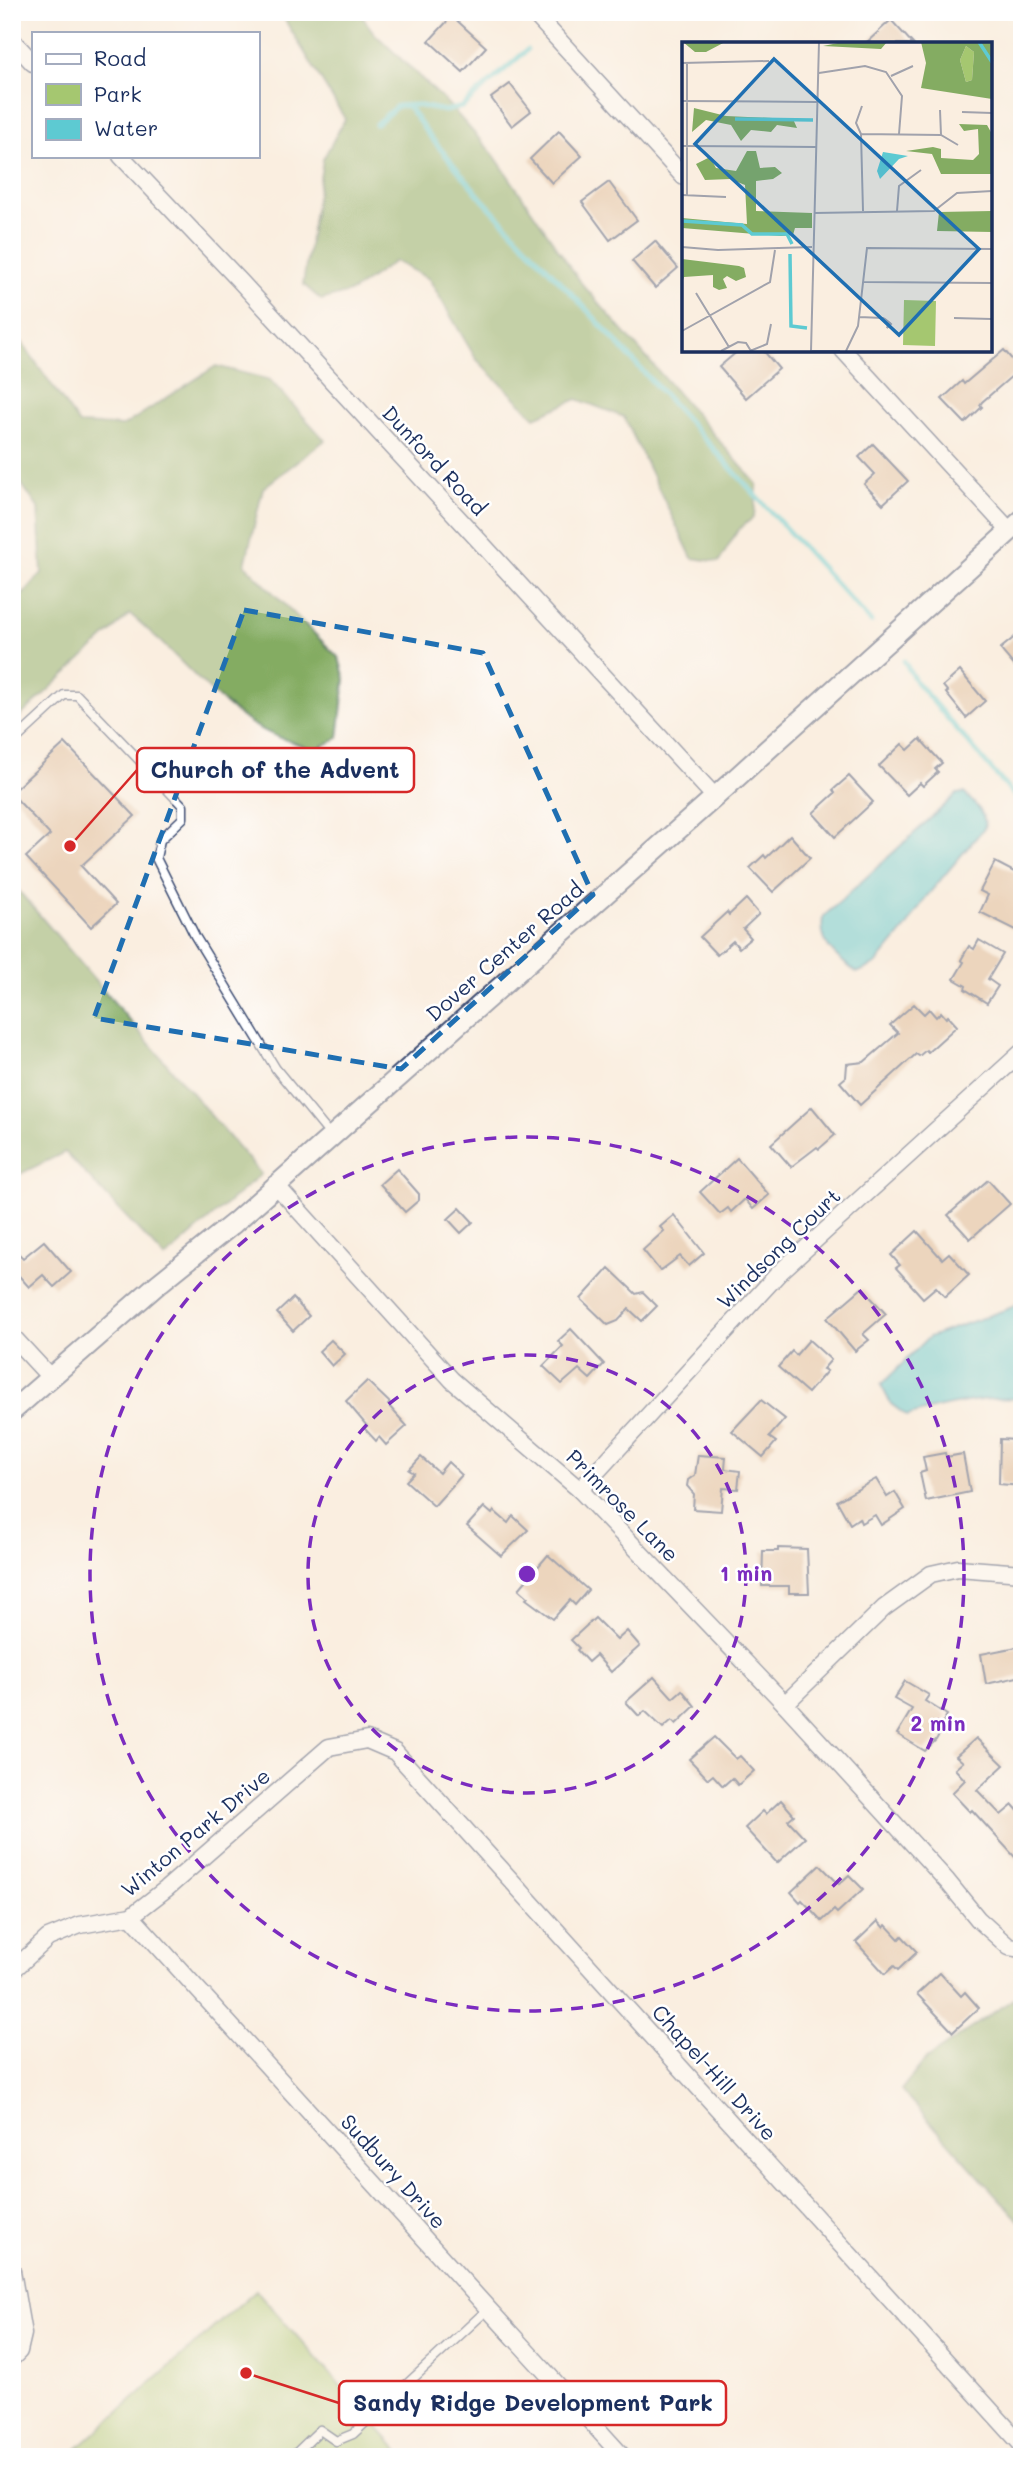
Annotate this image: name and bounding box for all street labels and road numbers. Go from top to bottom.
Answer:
street label: Dunford Road [377,399,493,521]
street label: Dover Center Road [420,875,588,1027]
street label: Windsong Court [710,1182,846,1314]
street label: Primrose Lane [561,1443,685,1567]
street label: Winton Park Drive [115,1762,275,1902]
street label: Chapel-Hill Drive [647,1998,783,2146]
street label: Sudbury Drive [335,2108,453,2234]

